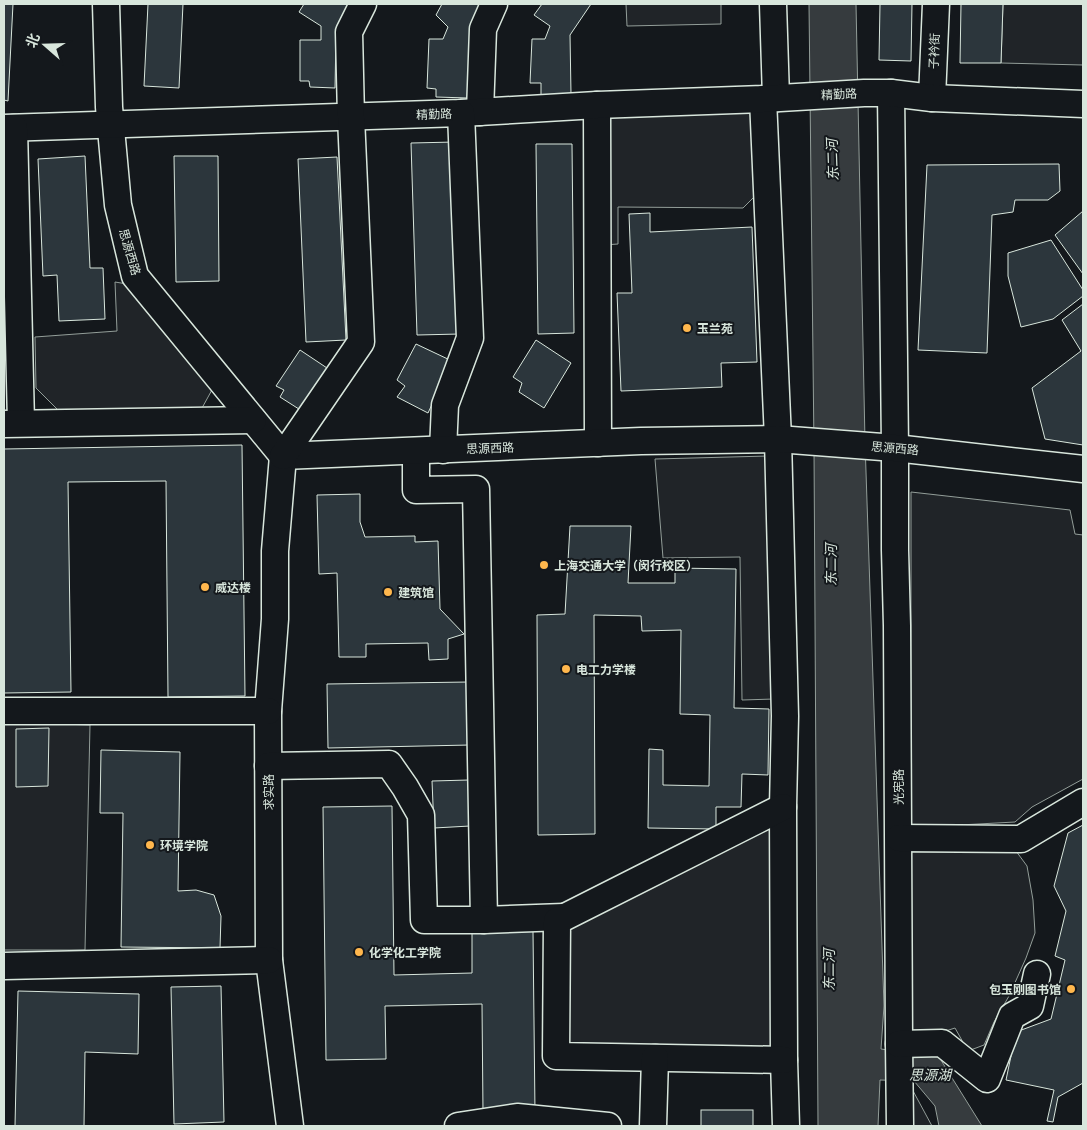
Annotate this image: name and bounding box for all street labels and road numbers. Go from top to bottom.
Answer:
street label: 子衿街 [925,33,943,69]
street label: 精勤路 [821,85,857,103]
street label: 精勤路 [416,105,452,123]
street label: 思源西路 [115,227,145,277]
street label: 思源西路 [870,437,920,459]
street label: 思源西路 [466,439,514,457]
street label: 光宪路 [890,769,907,805]
street label: 求实路 [260,774,277,810]

